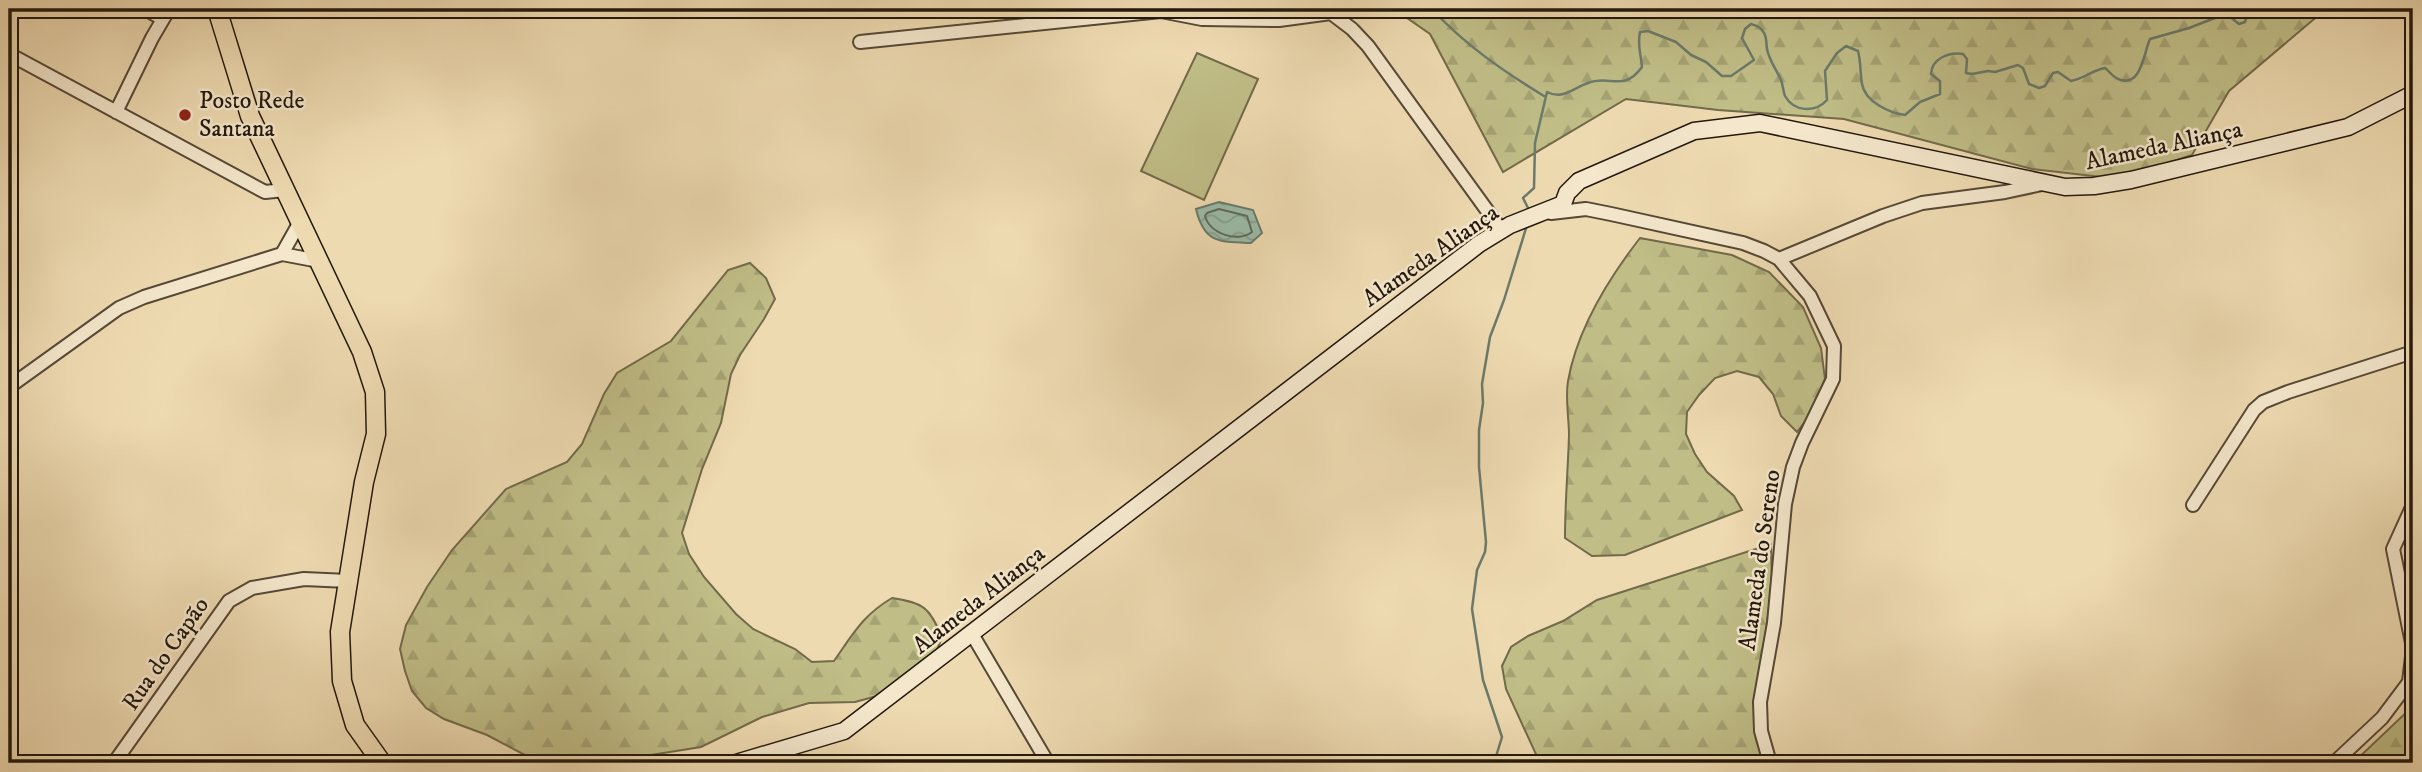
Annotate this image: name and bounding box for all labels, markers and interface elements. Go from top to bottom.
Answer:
place label: Posto Rede Santana [199,86,304,144]
marker: Posto Rede Santana [177,107,193,123]
street label: Alameda Aliança [2083,115,2246,177]
street label: Alameda Aliança [1357,197,1506,314]
street label: Alameda do Sereno [1732,468,1788,652]
street label: Alameda Aliança [907,539,1052,661]
street label: Rua do Capão [116,591,216,717]

